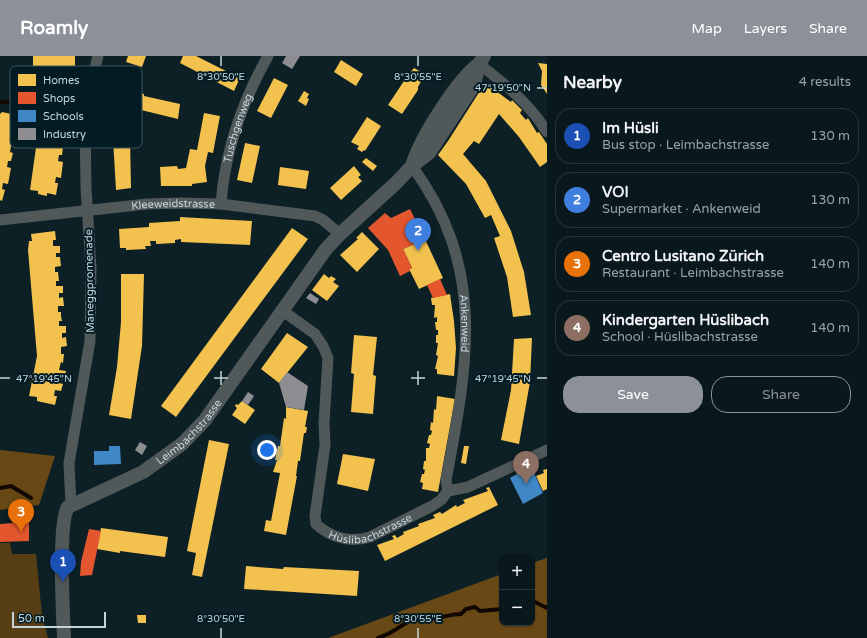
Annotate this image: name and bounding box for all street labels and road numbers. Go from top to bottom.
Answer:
street label: Tuschgenweg [221,92,255,164]
street label: Kleeweidstrasse [131,197,215,213]
street label: Maneggpromenade [82,229,97,333]
street label: Ankenweid [457,294,472,353]
street label: Leimbachstrasse [154,397,225,467]
street label: Hüslibachstrasse [326,511,414,547]

